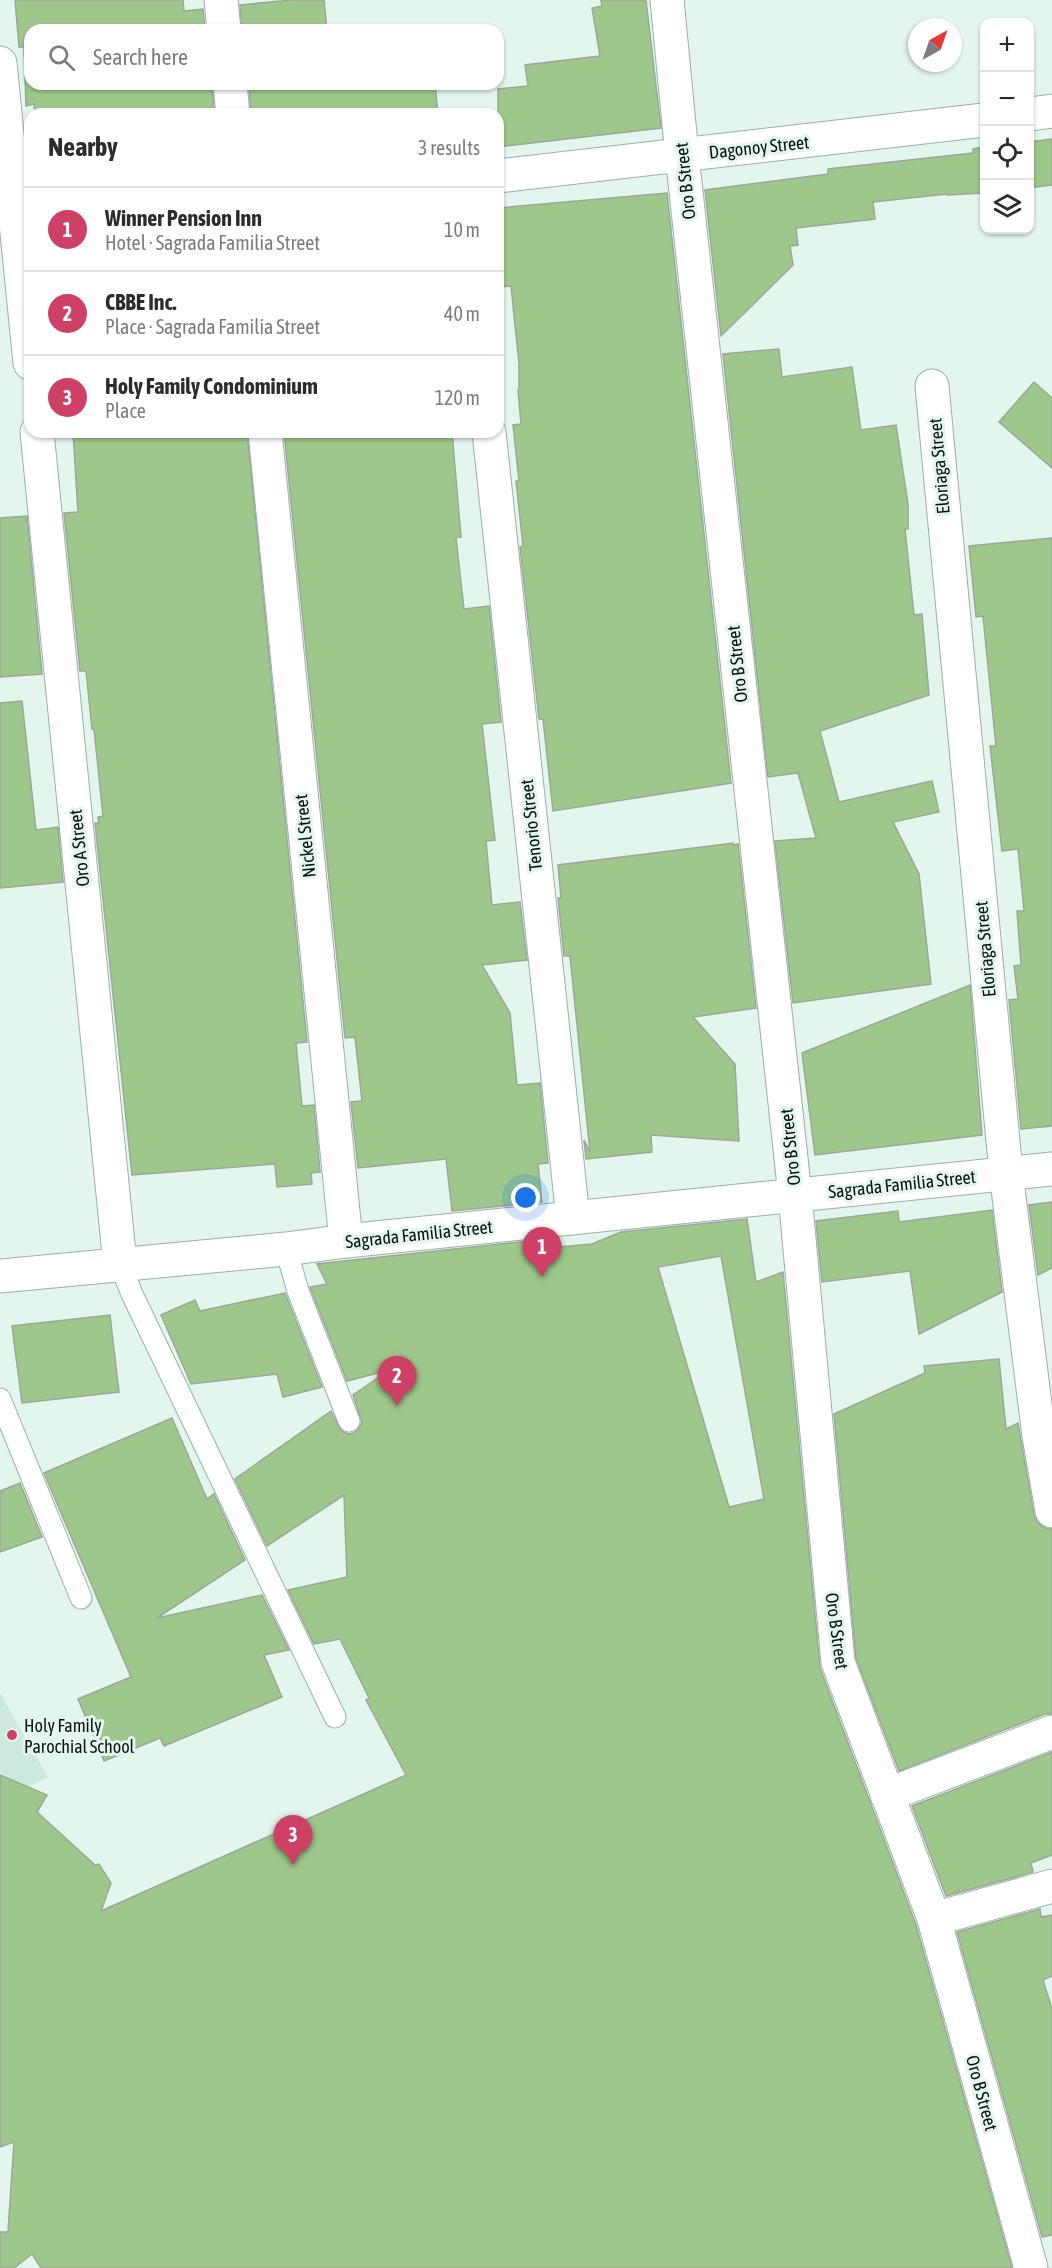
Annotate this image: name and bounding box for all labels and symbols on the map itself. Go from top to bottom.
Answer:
north arrow [908,18,962,72]
street label: Dagonoy Street [708,131,810,163]
street label: Oro B Street [671,141,699,221]
street label: Eloriaga Street [924,417,954,515]
street label: Oro B Street [723,624,751,704]
street label: Tenorio Street [516,778,546,872]
street label: Nickel Street [290,793,320,879]
street label: Oro A Street [65,808,93,888]
street label: Eloriaga Street [970,900,1000,998]
street label: Oro B Street [776,1107,804,1187]
street label: Sagrada Familia Street [827,1166,977,1202]
your location [511,1183,540,1212]
street label: Sagrada Familia Street [344,1216,494,1252]
pin: 1 [522,1228,562,1277]
pin: 2 [378,1356,416,1406]
street label: Oro B Street [821,1591,853,1671]
place label: Holy Family Parochial School [24,1715,135,1757]
marker: Holy Family Parochial School [5,1728,19,1742]
pin: 3 [274,1816,312,1865]
street label: Oro B Street [962,2053,1002,2133]

